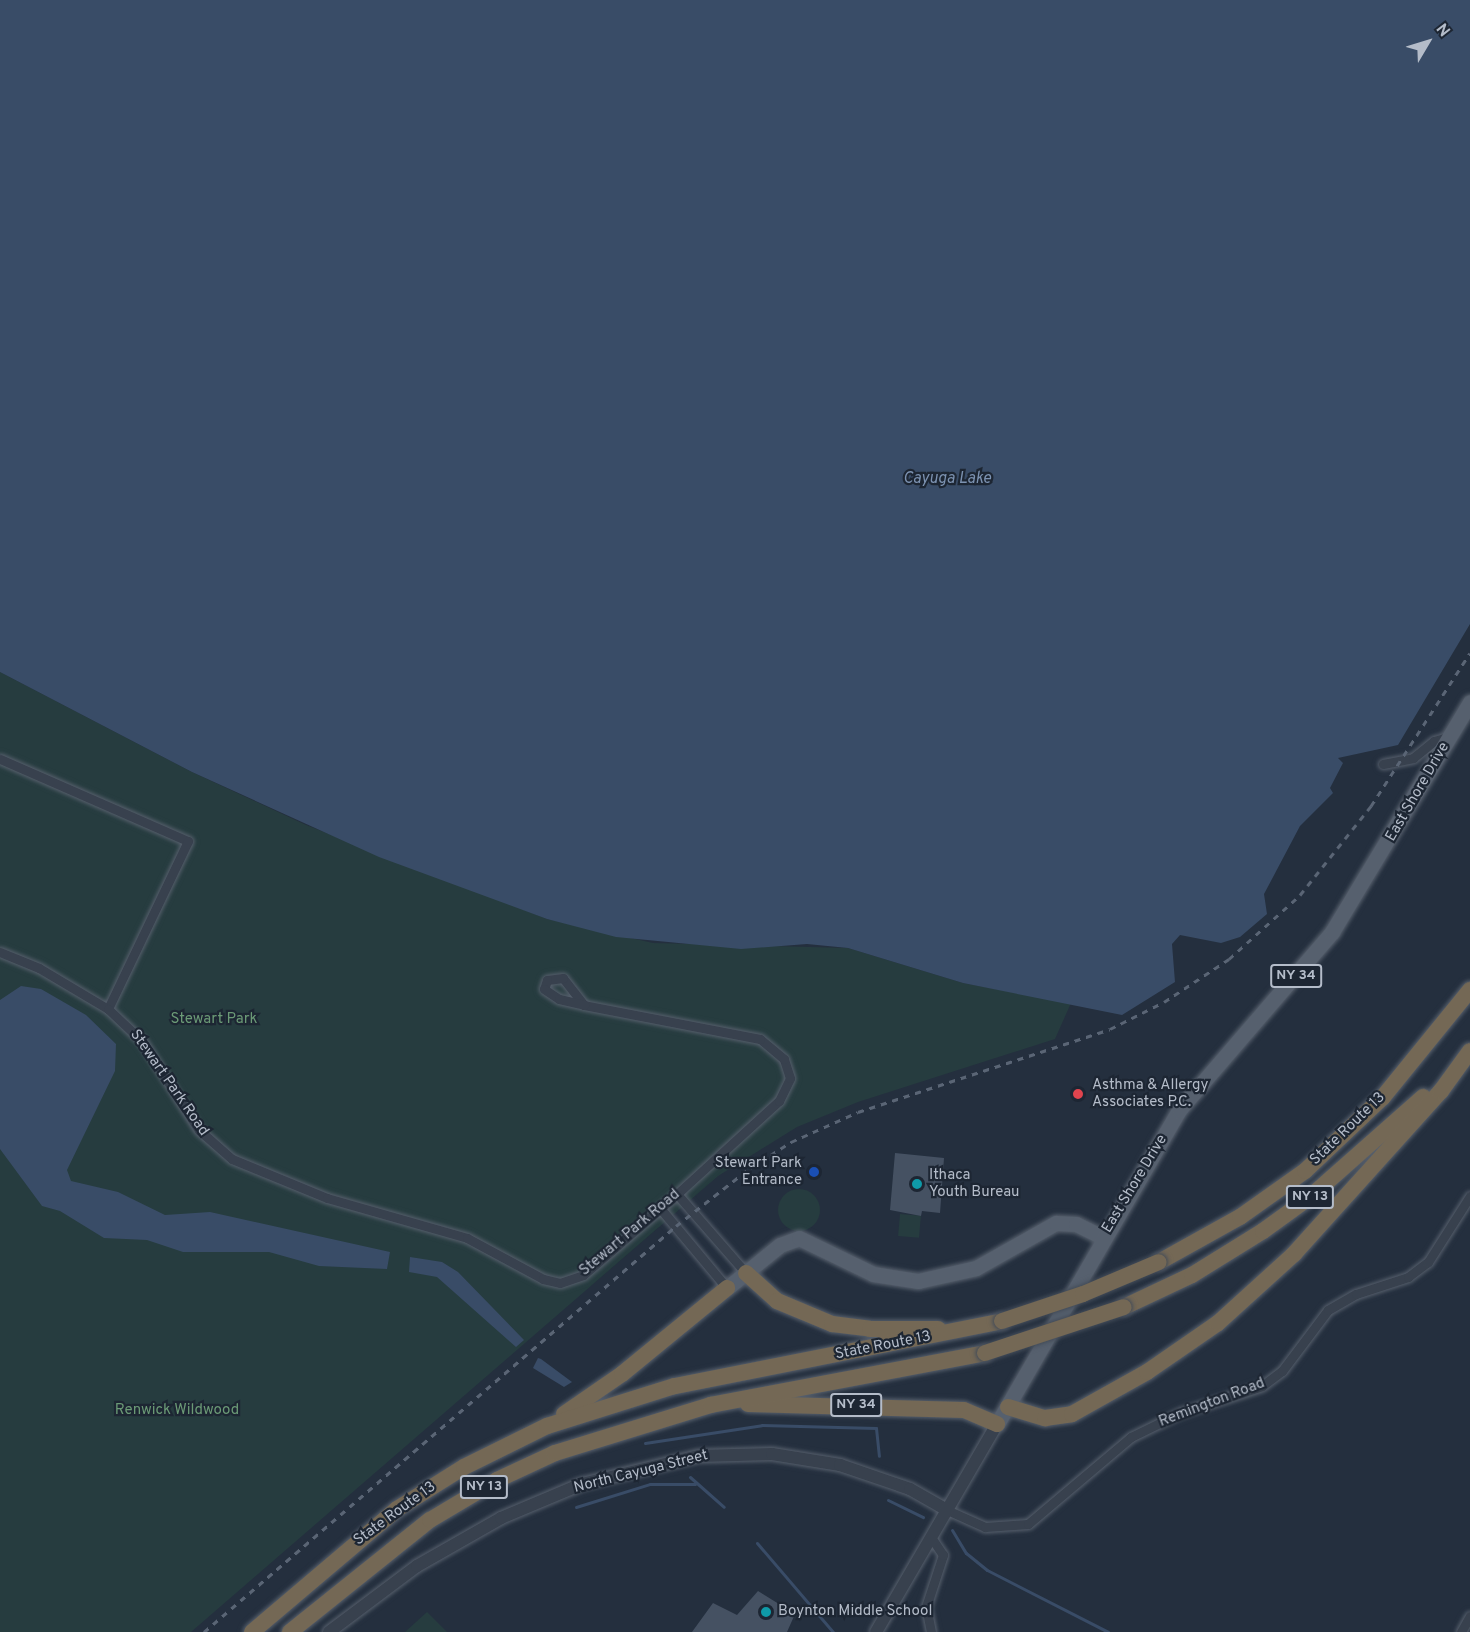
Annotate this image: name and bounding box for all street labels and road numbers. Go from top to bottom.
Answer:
street label: East Shore Drive [1382,739,1454,845]
road number: NY 34 [1269,965,1323,987]
street label: Stewart Park Road [126,1026,212,1140]
street label: State Route 13 [1307,1089,1389,1169]
street label: East Shore Drive [1099,1132,1171,1236]
street label: Stewart Park Road [576,1186,684,1280]
road number: NY 13 [1284,1186,1336,1208]
street label: State Route 13 [834,1328,932,1364]
street label: Remington Road [1157,1375,1267,1431]
road number: NY 34 [829,1394,883,1416]
street label: North Cayuga Street [572,1447,710,1497]
road number: NY 13 [458,1476,510,1498]
street label: State Route 13 [350,1478,440,1550]

